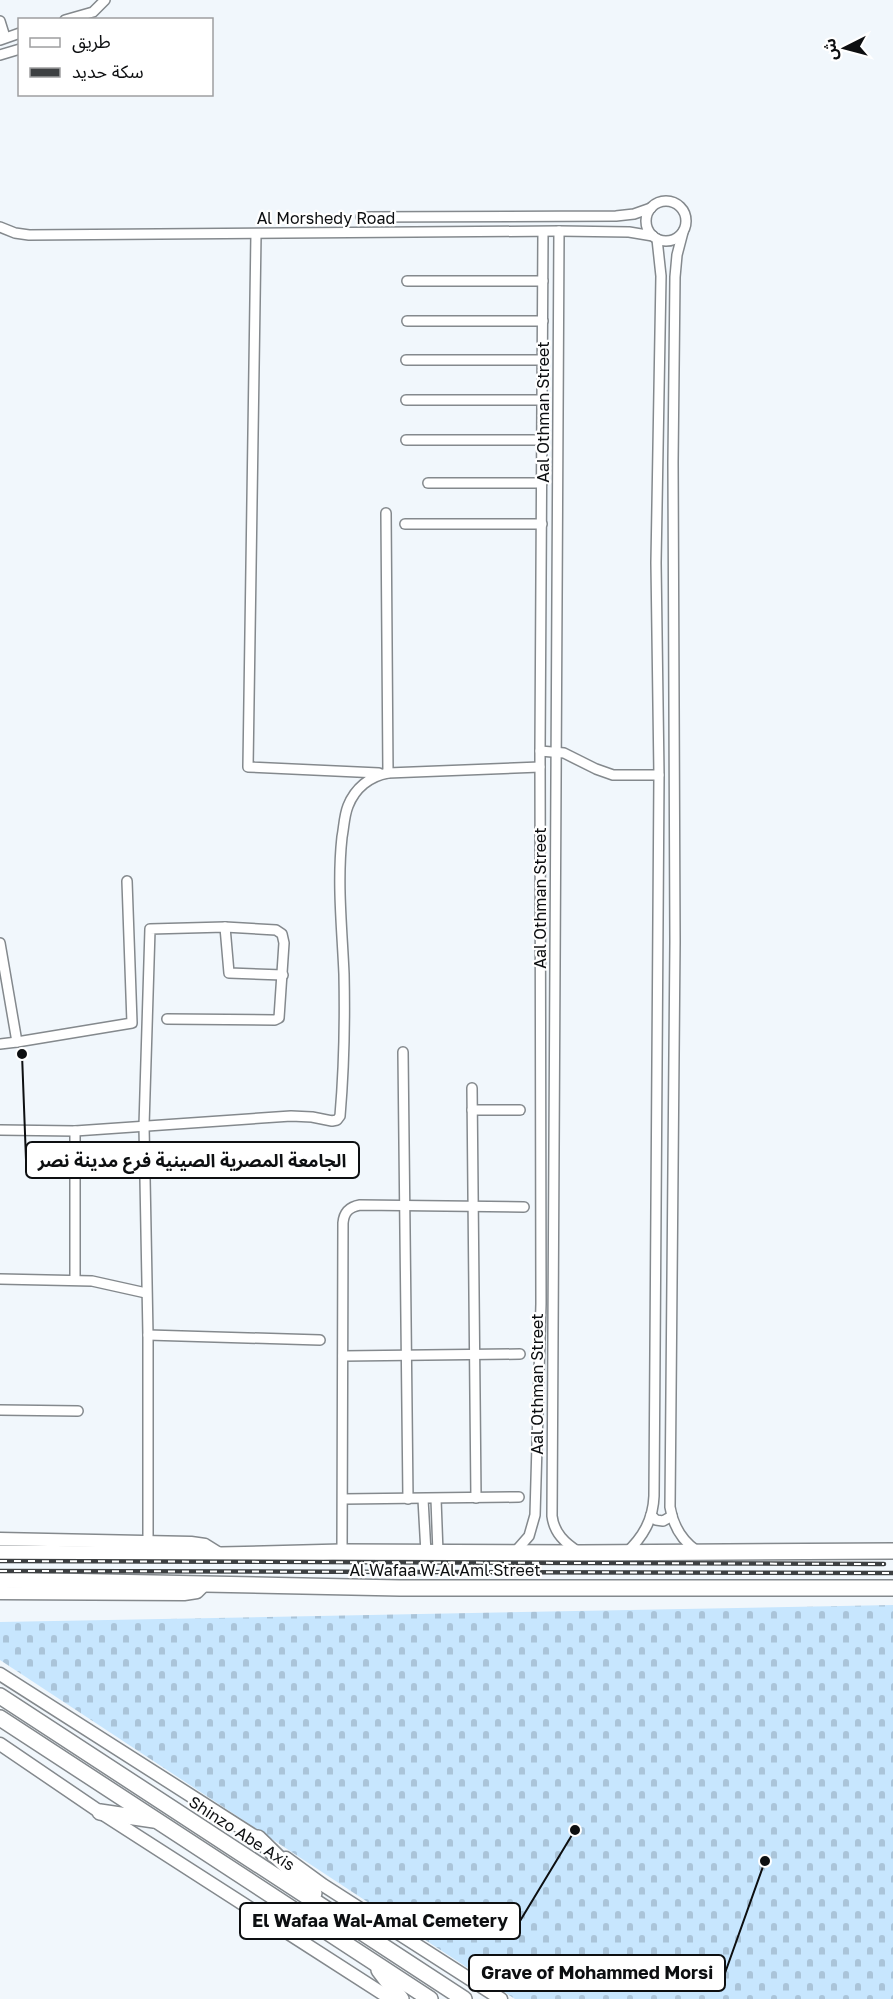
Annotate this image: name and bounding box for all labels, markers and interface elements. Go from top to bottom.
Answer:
legend [18,18,213,96]
north arrow [815,18,875,78]
text: طريق [72,30,111,53]
text: ش [819,38,841,62]
text: سكة حديد [72,60,144,82]
street label: Al Morshedy Road [257,208,395,228]
street label: Aal Othman Street [533,341,553,483]
street label: Aal Othman Street [530,827,550,969]
callout: الجامعة المصرية الصينية فرع مدينة نصر [26,1142,359,1178]
text: الجامعة المصرية الصينية فرع مدينة نصر [37,1149,346,1174]
street label: Aal Othman Street [527,1313,547,1455]
street label: Al Wafaa W Al Aml Street [349,1560,541,1580]
street label: Shinzo Abe Axis [185,1791,299,1875]
callout: El Wafaa Wal-Amal Cemetery [240,1903,520,1939]
text: El Wafaa Wal-Amal Cemetery [252,1909,508,1931]
callout: Grave of Mohammed Morsi [469,1955,725,1991]
text: Grave of Mohammed Morsi [481,1961,713,1983]

